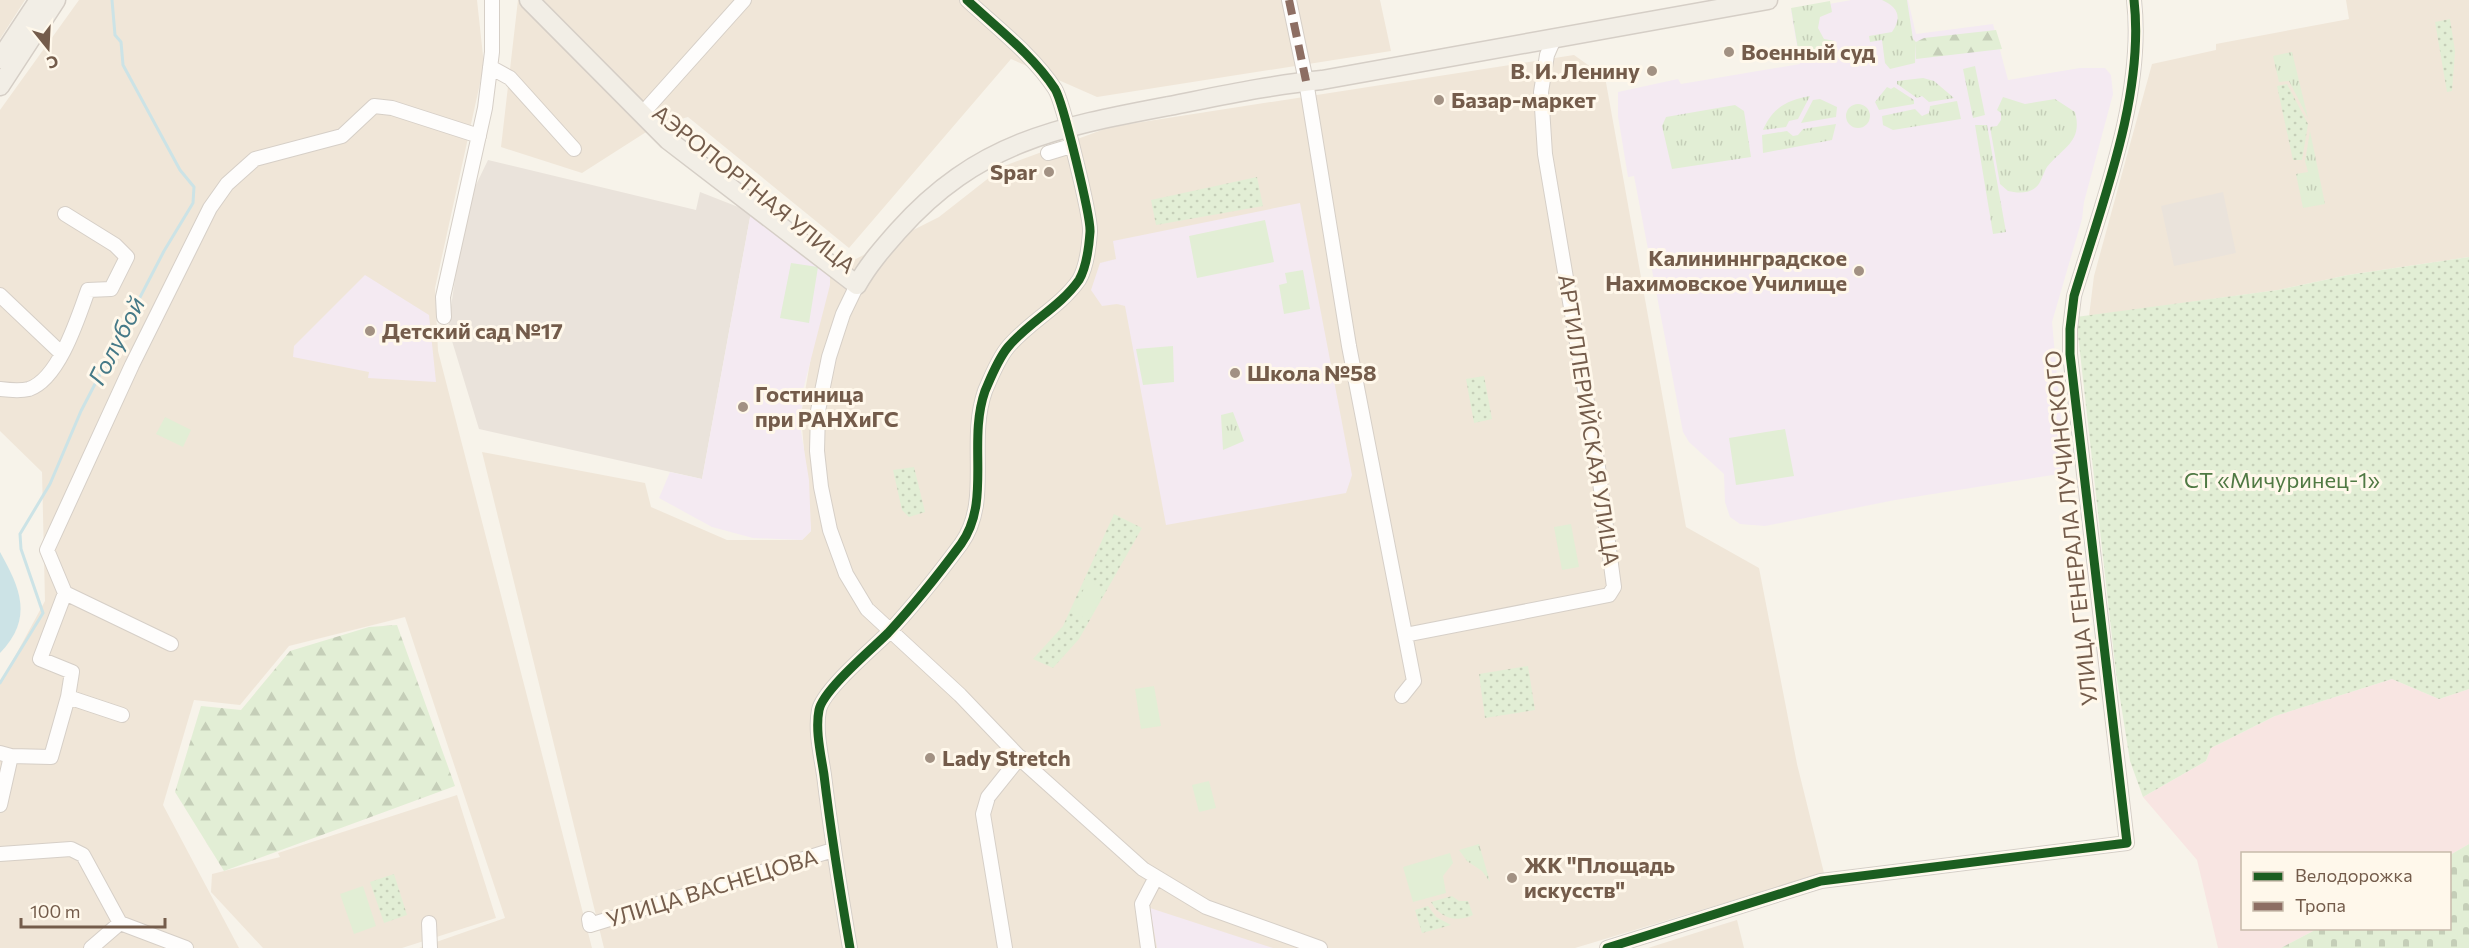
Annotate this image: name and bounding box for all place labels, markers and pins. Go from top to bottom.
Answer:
place label: Военный суд [1741,38,1876,65]
marker: Военный суд [1722,45,1736,59]
place label: В. И. Ленину [1510,57,1640,84]
marker: В. И. Ленину [1645,64,1659,78]
place label: Базар-маркет [1451,86,1597,113]
marker: Базар-маркет [1432,93,1446,107]
place label: Spar [990,158,1037,185]
marker: Spar [1042,165,1056,179]
place label: Калининнградское Нахимовское Училище [1605,244,1847,296]
marker: Калининнградское Нахимовское Училище [1852,264,1866,278]
place label: Детский сад №17 [382,317,563,344]
marker: Детский сад №17 [363,324,377,338]
place label: Школа №58 [1247,359,1377,386]
marker: Школа №58 [1228,366,1242,380]
place label: Гостиница при РАНХиГС [755,380,899,432]
marker: Гостиница при РАНХиГС [736,400,750,414]
place label: Lady Stretch [942,744,1071,771]
marker: Lady Stretch [923,751,937,765]
place label: ЖК "Площадь искусств" [1524,851,1675,903]
marker: ЖК "Площадь искусств" [1505,871,1519,885]

